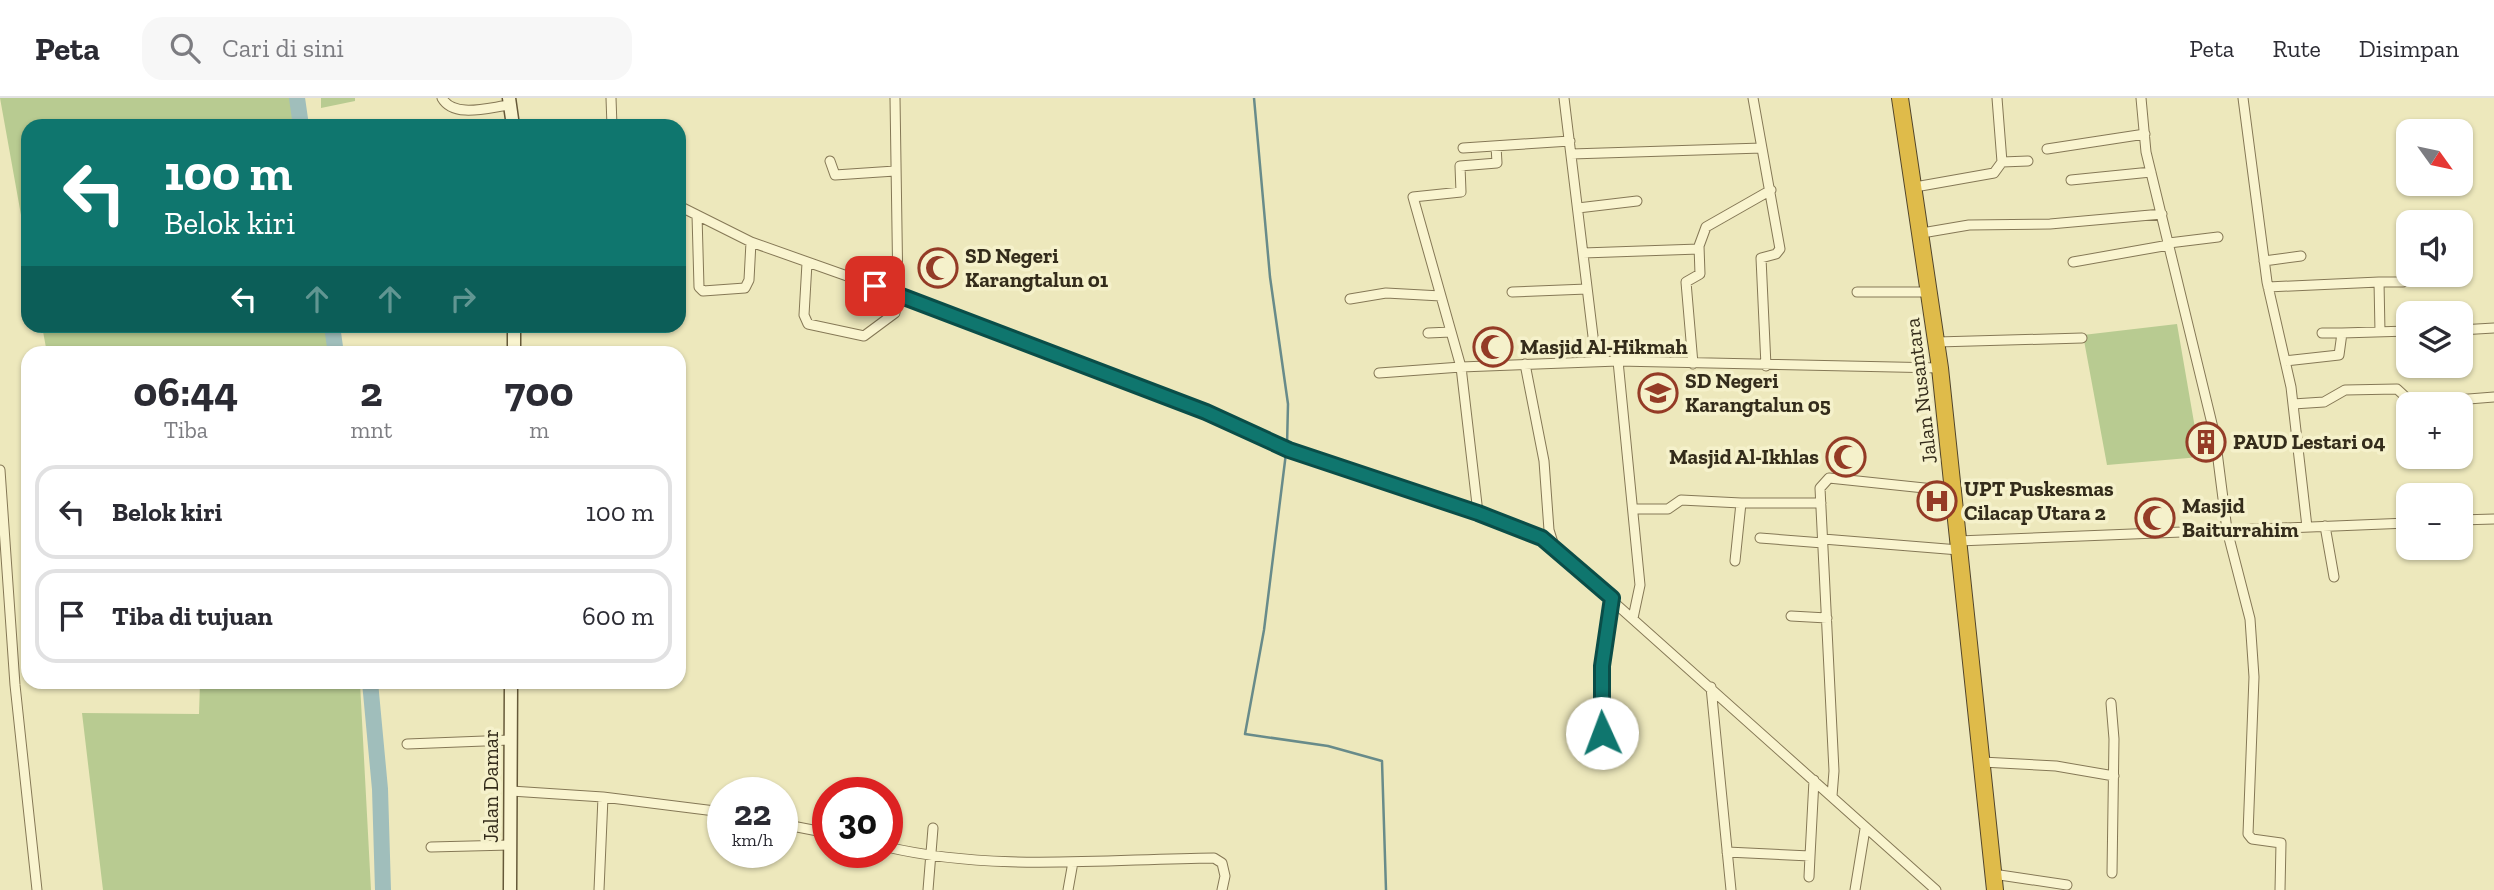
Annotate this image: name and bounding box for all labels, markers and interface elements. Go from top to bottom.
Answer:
search box [142,17,632,80]
text: Peta [35,29,100,68]
icon: search [166,29,204,67]
text: Cari di sini [222,32,344,64]
text: Peta [2189,34,2234,63]
text: Rute [2272,34,2321,63]
text: Disimpan [2359,34,2459,63]
north arrow [2396,119,2473,196]
map controls [2396,119,2473,560]
text: 100 m [164,144,292,203]
icon: left [49,147,140,238]
text: Belok kiri [164,204,295,242]
button: sound [2396,210,2473,287]
place label: SD Negeri Karangtalun 01 [965,243,1109,292]
mosque icon: SD Negeri Karangtalun 01 [917,247,959,289]
pin [845,256,905,316]
icon: arrive [856,267,894,305]
icon: left [225,280,263,318]
icon: ahead [298,280,336,318]
icon: ahead [371,280,409,318]
icon: right [444,280,482,318]
button: layers [2396,301,2473,378]
street label: Jalan Nusantara [1899,317,1942,465]
mosque icon: Masjid Al-Hikmah [1472,326,1514,368]
place label: Masjid Al-Hikmah [1520,334,1688,359]
text: 06:44 [133,366,238,417]
text: 2 [360,366,383,417]
text: 700 [504,366,574,417]
place label: SD Negeri Karangtalun 05 [1685,368,1831,417]
school or university icon: SD Negeri Karangtalun 05 [1637,372,1679,414]
button: + [2396,392,2473,469]
text: Tiba [164,416,208,444]
text: mnt [351,416,392,444]
text: m [529,416,549,444]
building icon: PAUD Lestari 04 [2185,421,2227,463]
place label: PAUD Lestari 04 [2233,429,2385,454]
mosque icon: Masjid Al-Ikhlas [1825,436,1867,478]
place label: Masjid Al-Ikhlas [1669,444,1819,469]
place label: UPT Puskesmas Cilacap Utara 2 [1964,476,2114,525]
hospital icon: UPT Puskesmas Cilacap Utara 2 [1916,480,1958,522]
button: − [2396,483,2473,560]
icon: left [53,493,91,531]
place label: Masjid Baiturrahim [2182,493,2299,542]
text: Belok kiri [112,496,222,528]
text: 100 m [586,496,654,528]
mosque icon: Masjid Baiturrahim [2134,497,2176,539]
icon: arrive [53,597,91,635]
text: Tiba di tujuan [112,600,273,632]
text: 600 m [582,600,654,632]
position arrow [1565,696,1639,770]
street label: Jalan Damar [478,729,503,843]
speed limit sign: 30 [812,777,903,868]
text: 22 [734,792,771,834]
text: km/h [732,829,773,851]

